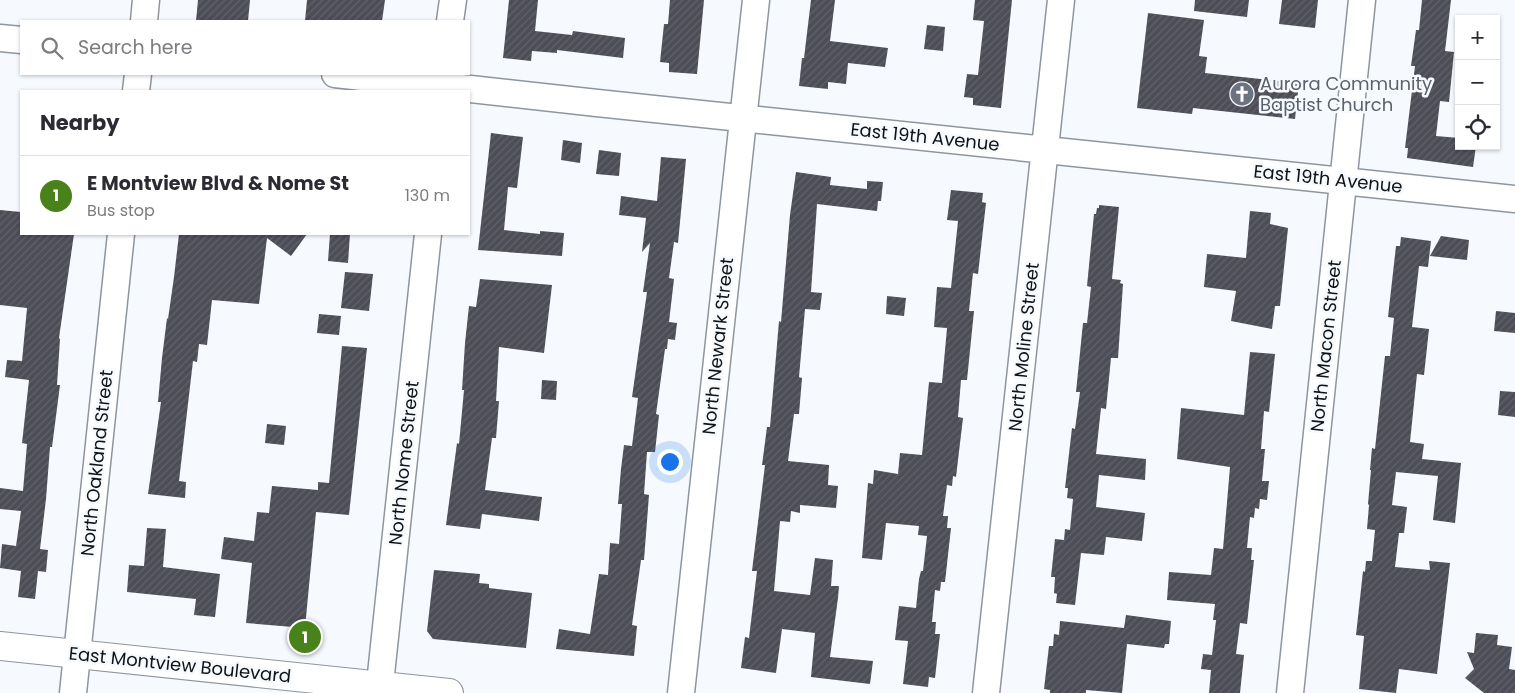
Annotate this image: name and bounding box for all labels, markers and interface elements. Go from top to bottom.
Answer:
map controls [1455,15,1500,150]
button: + [1455,15,1500,60]
search box [20,20,470,75]
icon: search [38,34,66,62]
text: Search here [78,34,192,61]
button: − [1455,60,1500,105]
place label: Aurora Community Baptist Church [1260,71,1432,117]
church icon: Aurora Community Baptist Church [1229,81,1255,107]
button: locate [1455,105,1500,150]
text: Nearby [40,108,120,137]
street label: East 19th Avenue [849,116,1001,157]
street label: East 19th Avenue [1252,158,1404,199]
text: E Montview Blvd & Nome St [87,170,349,197]
text: 1 [53,184,59,207]
text: 130 m [405,184,450,207]
text: Bus stop [87,199,155,222]
street label: North Newark Street [696,256,739,436]
street label: North Macon Street [1304,259,1347,433]
street label: North Moline Street [1002,261,1045,433]
street label: North Oakland Street [74,369,119,557]
street label: North Nome Street [382,380,425,546]
your location [657,449,683,475]
pin: 1 [289,618,321,656]
street label: East Montview Boulevard [68,640,292,689]

